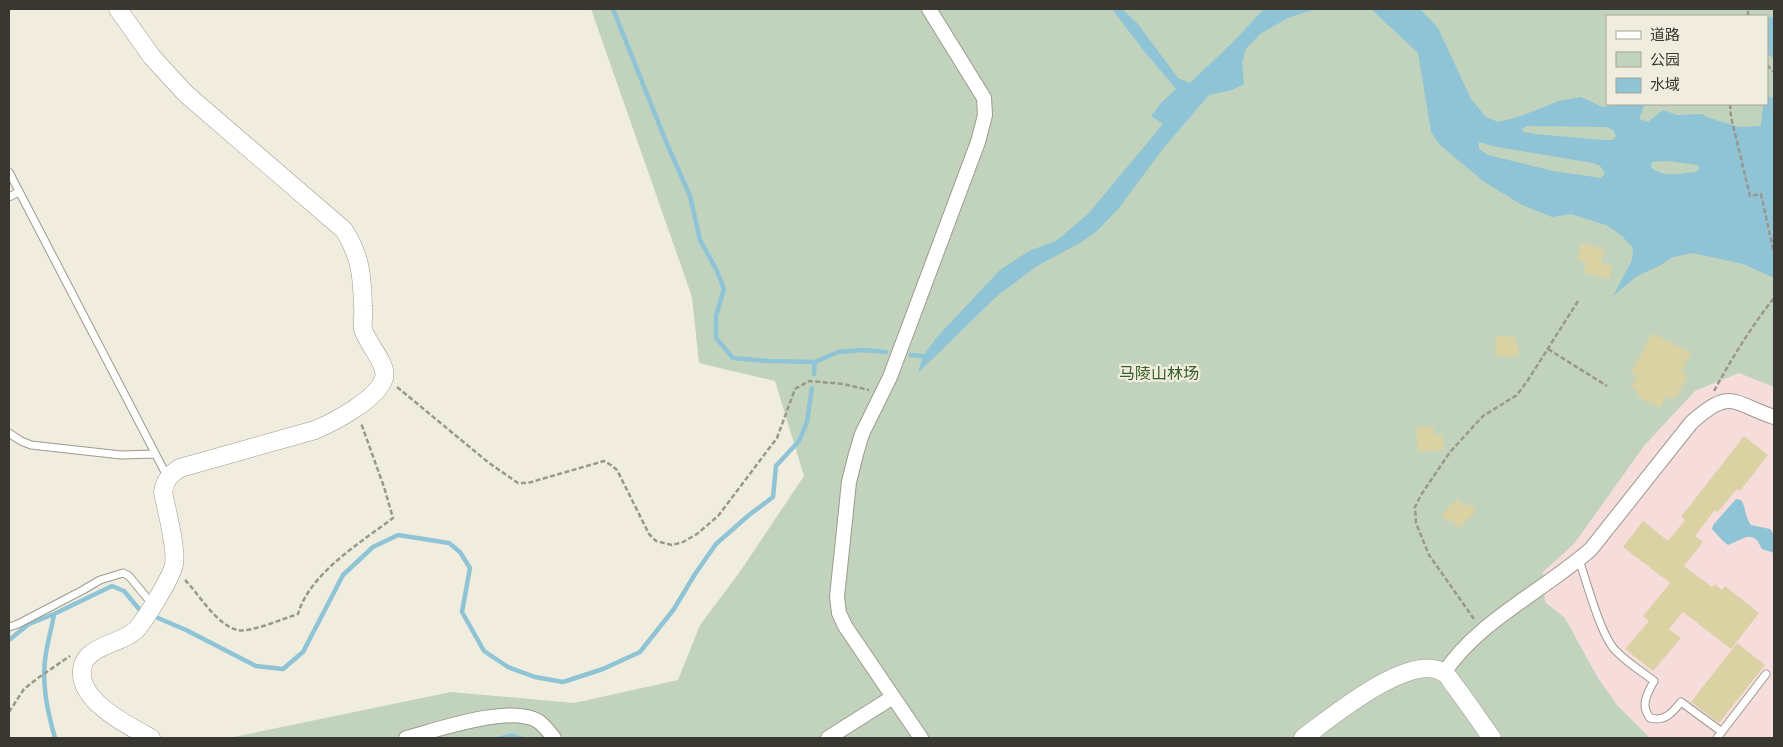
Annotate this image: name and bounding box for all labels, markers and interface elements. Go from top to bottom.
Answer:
legend [1606,15,1768,105]
text: 道路 [1650,26,1680,44]
text: 公园 [1650,51,1680,69]
text: 水域 [1650,76,1680,94]
park label: 马陵山林场 [1119,364,1199,383]

